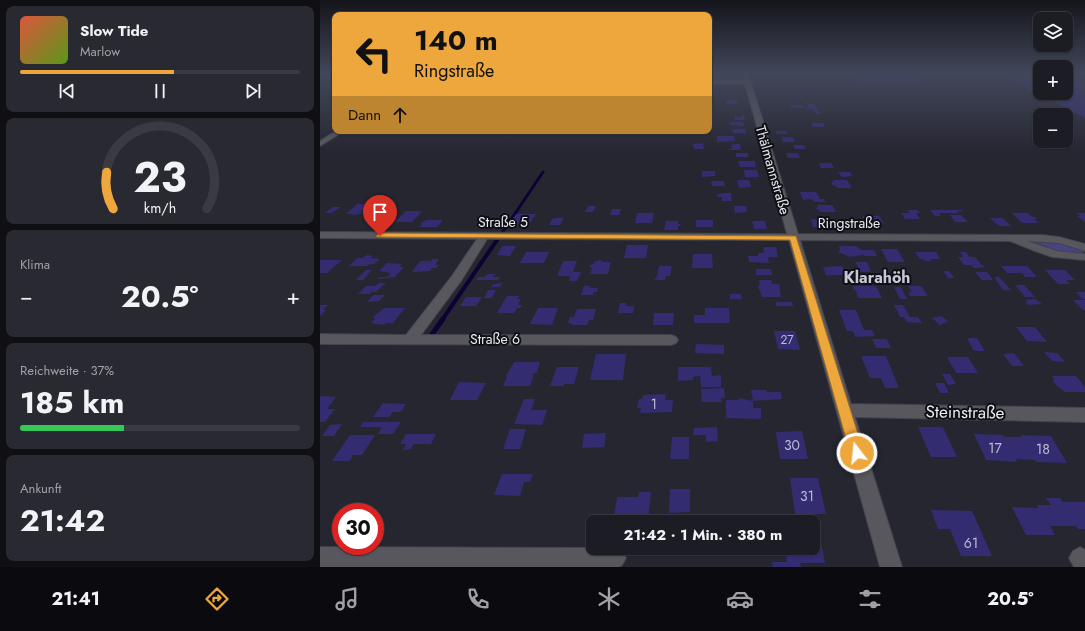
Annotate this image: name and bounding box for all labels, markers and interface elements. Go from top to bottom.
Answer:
map controls [1033,12,1073,148]
button: layers [1033,12,1073,52]
text: Slow Tide [80,20,148,42]
text: 140 m [414,20,498,61]
icon: left [348,28,400,80]
text: Marlow [80,42,120,61]
text: Ringstraße [414,58,494,84]
button: + [1033,60,1073,100]
icon: previous [56,80,78,102]
icon: pause [149,80,171,102]
icon: next [242,80,264,102]
text: Dann [348,104,381,126]
icon: ahead [389,104,411,126]
button: − [1033,108,1073,148]
street label: Thälmannstraße [751,123,795,217]
text: 23 [133,147,187,208]
pin [363,195,397,236]
text: km/h [144,198,176,218]
icon: arrive [369,201,391,223]
street label: Straße 5 [478,212,528,232]
street label: Ringstraße [818,213,880,233]
text: Klima [20,255,50,274]
district label: Klarahöh [844,266,910,289]
text: 20.5° [121,275,198,318]
text: − [20,280,33,312]
text: + [286,280,300,312]
street label: Straße 6 [470,329,520,349]
house number: 27 [780,331,794,349]
text: Reichweite · 37% [20,361,114,380]
text: 185 km [20,381,124,424]
house number: 1 [651,394,657,414]
street label: Steinstraße [925,399,1005,425]
position arrow [836,432,878,474]
house number: 30 [784,435,800,455]
house number: 17 [988,438,1002,458]
house number: 18 [1036,439,1050,459]
text: Ankunft [20,479,61,498]
house number: 31 [800,486,814,506]
text: 21:42 [20,499,105,542]
speed limit sign: 30 [332,503,384,555]
text: 21:42 · 1 Min. · 380 m [624,524,782,546]
house number: 61 [964,533,978,553]
icon: directions [203,585,231,613]
icon: music [333,585,361,613]
icon: phone [464,585,492,613]
icon: climate [595,585,623,613]
icon: car [726,585,754,613]
icon: filters [856,585,884,613]
text: 21:41 [51,586,100,612]
text: 20.5° [987,586,1034,612]

